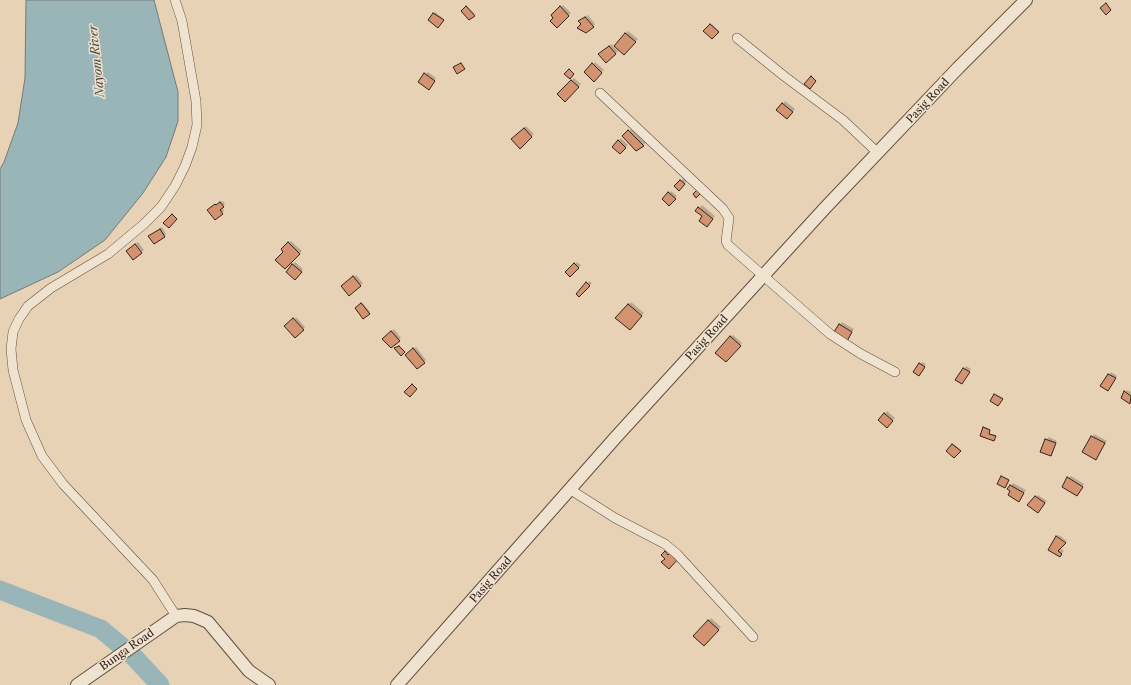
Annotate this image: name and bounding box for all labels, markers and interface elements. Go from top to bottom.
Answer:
water label: Nayom River [86,24,108,98]
street label: Pasig Road [904,76,952,126]
street label: Pasig Road [683,312,731,364]
street label: Pasig Road [467,554,515,606]
street label: Bunga Road [97,627,157,673]

